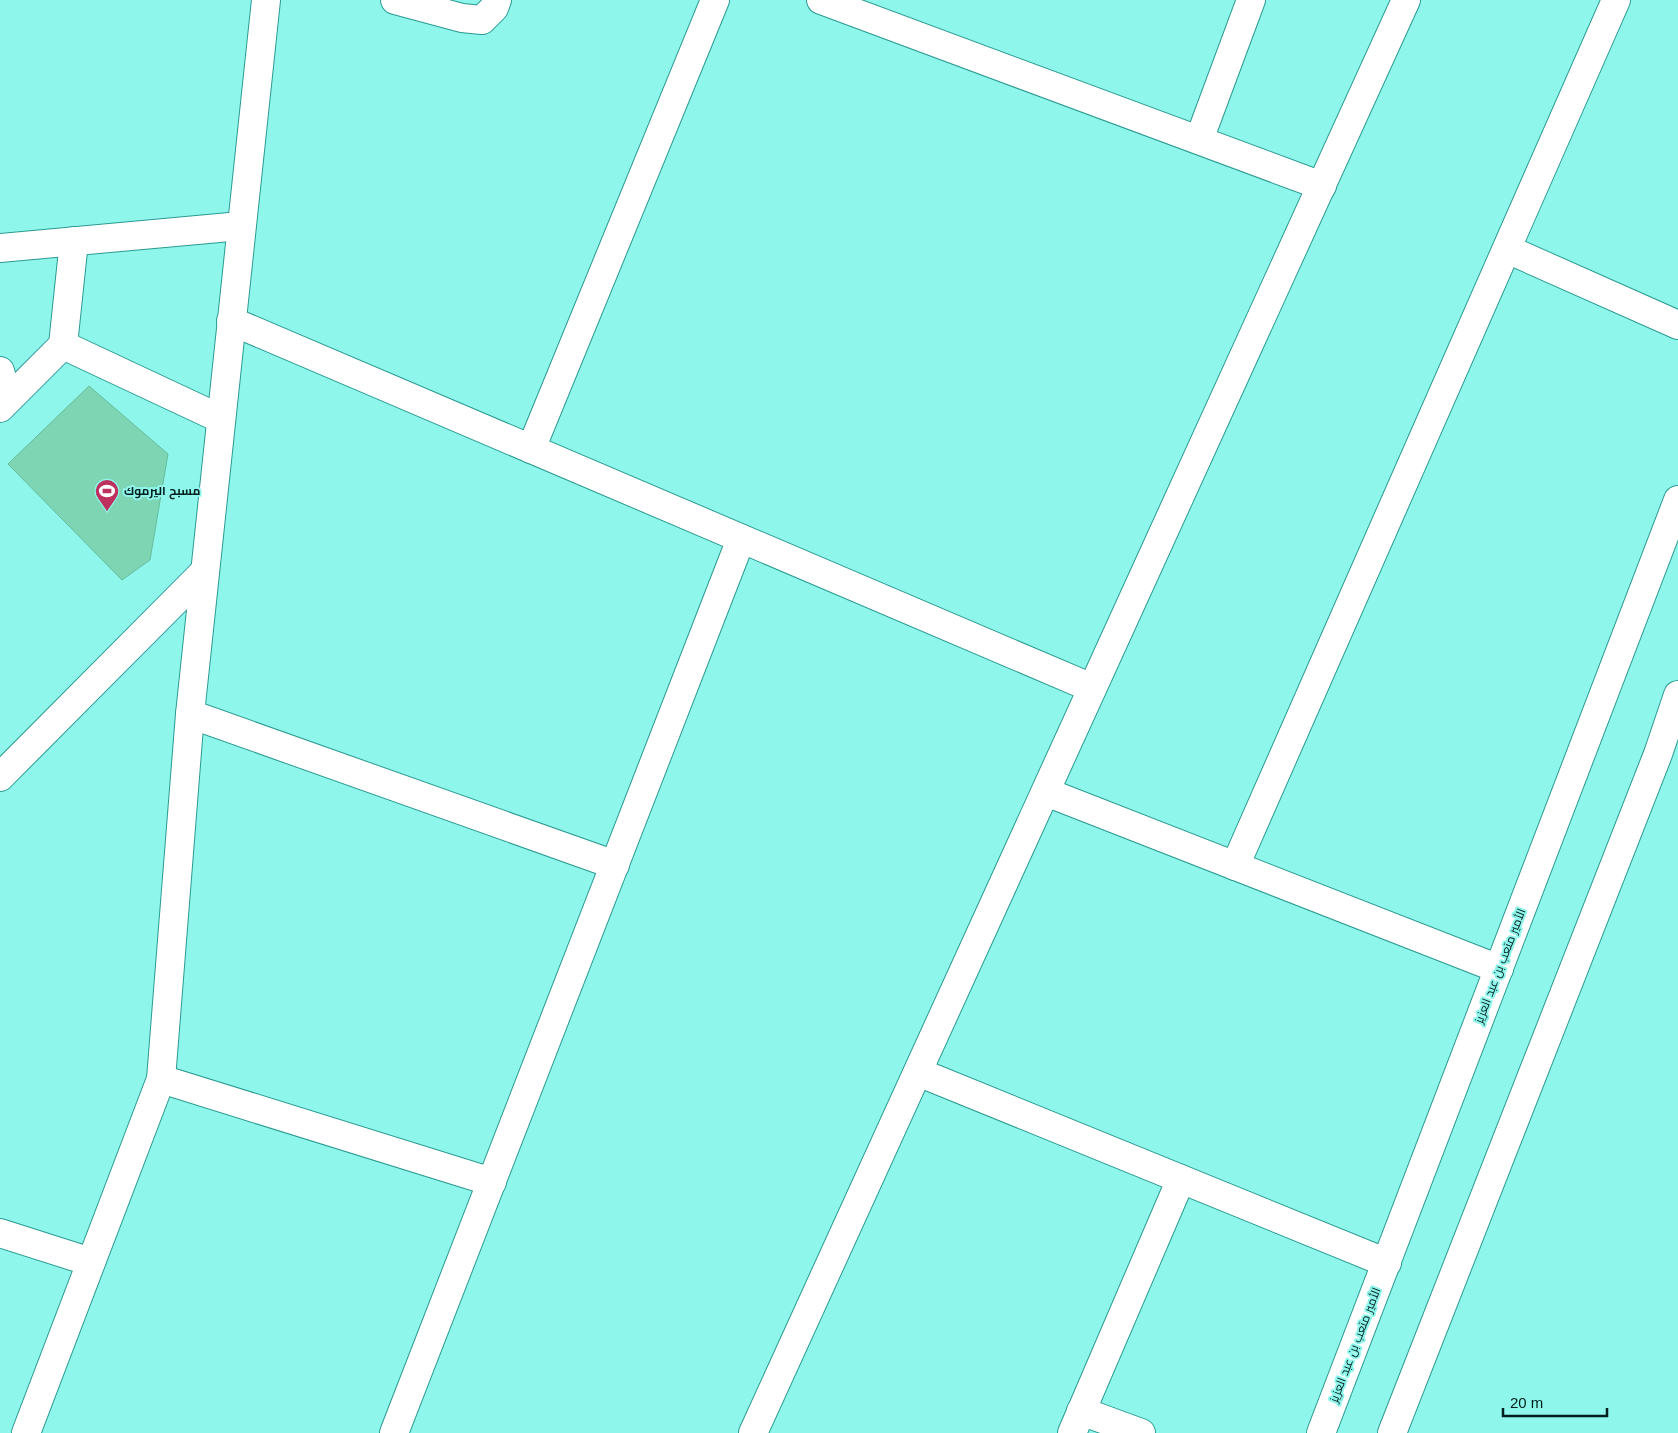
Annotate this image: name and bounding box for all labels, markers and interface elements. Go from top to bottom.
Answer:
sports icon: مسبح اليرموك [94,478,120,512]
place label: مسبح اليرموك [124,484,200,500]
street label: الأمير متعب بن عبد العزيز [1471,907,1528,1026]
street label: الأمير متعب بن عبد العزيز [1326,1286,1383,1405]
scale bar [1503,1386,1607,1418]
text: 20 m [1510,1394,1543,1411]

